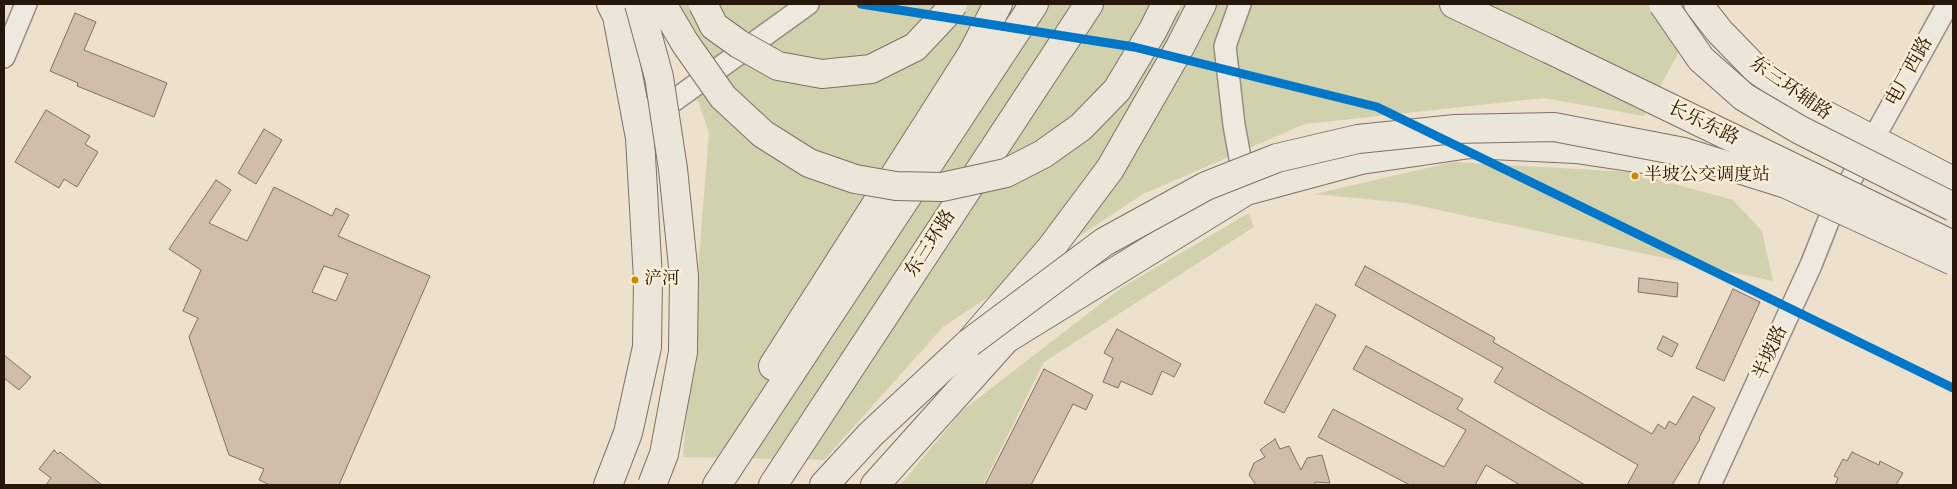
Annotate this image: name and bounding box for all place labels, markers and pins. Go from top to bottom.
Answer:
place label: 半坡公交调度站 [1644,165,1770,187]
marker: 半坡公交调度站 [1630,171,1640,181]
place label: 浐河 [644,269,680,291]
marker: 浐河 [630,275,640,285]

